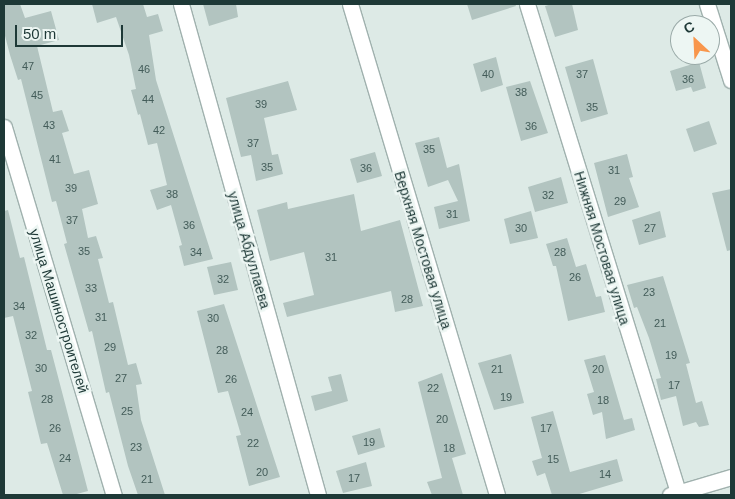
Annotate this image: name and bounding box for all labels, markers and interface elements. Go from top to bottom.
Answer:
scale bar [18,15,125,47]
north arrow [670,15,720,65]
text: С [681,18,697,37]
text: 50 m [23,25,56,42]
house number: 47 [22,59,34,73]
house number: 46 [138,62,150,76]
house number: 40 [482,67,494,81]
house number: 37 [576,67,588,81]
house number: 36 [682,72,694,86]
house number: 38 [515,85,527,99]
house number: 45 [31,88,43,102]
house number: 44 [142,92,154,106]
house number: 39 [255,97,267,111]
house number: 35 [586,100,598,114]
house number: 43 [43,118,55,132]
house number: 36 [525,119,537,133]
house number: 42 [153,123,165,137]
house number: 37 [247,136,259,150]
house number: 35 [423,142,435,156]
house number: 41 [49,152,61,166]
house number: 35 [261,160,273,174]
house number: 36 [360,161,372,175]
house number: 31 [608,163,620,177]
street label: Верхняя Мостовая улица [391,169,455,331]
street label: Нижняя Мостовая улица [571,169,633,327]
house number: 39 [65,181,77,195]
house number: 38 [166,187,178,201]
house number: 32 [542,188,554,202]
street label: улица Абдуллаева [224,190,274,310]
house number: 29 [614,194,626,208]
house number: 31 [446,207,458,221]
house number: 37 [66,213,78,227]
house number: 36 [183,218,195,232]
house number: 30 [515,221,527,235]
house number: 27 [644,221,656,235]
street label: улица Машиностроителей [26,227,92,395]
house number: 35 [78,244,90,258]
house number: 34 [190,245,202,259]
house number: 28 [554,245,566,259]
house number: 31 [325,250,337,264]
house number: 26 [569,270,581,284]
house number: 32 [217,272,229,286]
house number: 33 [85,281,97,295]
house number: 23 [643,285,655,299]
house number: 28 [401,292,413,306]
house number: 34 [13,299,25,313]
house number: 31 [95,310,107,324]
house number: 30 [207,311,219,325]
house number: 21 [654,316,666,330]
house number: 32 [25,328,37,342]
house number: 29 [104,340,116,354]
house number: 28 [216,343,228,357]
house number: 19 [665,348,677,362]
house number: 30 [35,361,47,375]
house number: 21 [491,362,503,376]
house number: 20 [592,362,604,376]
house number: 27 [115,371,127,385]
house number: 26 [225,372,237,386]
house number: 17 [668,378,680,392]
house number: 22 [427,381,439,395]
house number: 19 [500,390,512,404]
house number: 28 [41,392,53,406]
house number: 18 [597,393,609,407]
house number: 25 [121,404,133,418]
house number: 24 [241,405,253,419]
house number: 20 [436,412,448,426]
house number: 26 [49,421,61,435]
house number: 17 [540,421,552,435]
house number: 19 [363,435,375,449]
house number: 22 [247,436,259,450]
house number: 23 [130,440,142,454]
house number: 18 [443,441,455,455]
house number: 24 [59,451,71,465]
house number: 15 [547,452,559,466]
house number: 20 [256,465,268,479]
house number: 14 [599,467,611,481]
house number: 17 [348,471,360,485]
house number: 21 [141,472,153,486]

